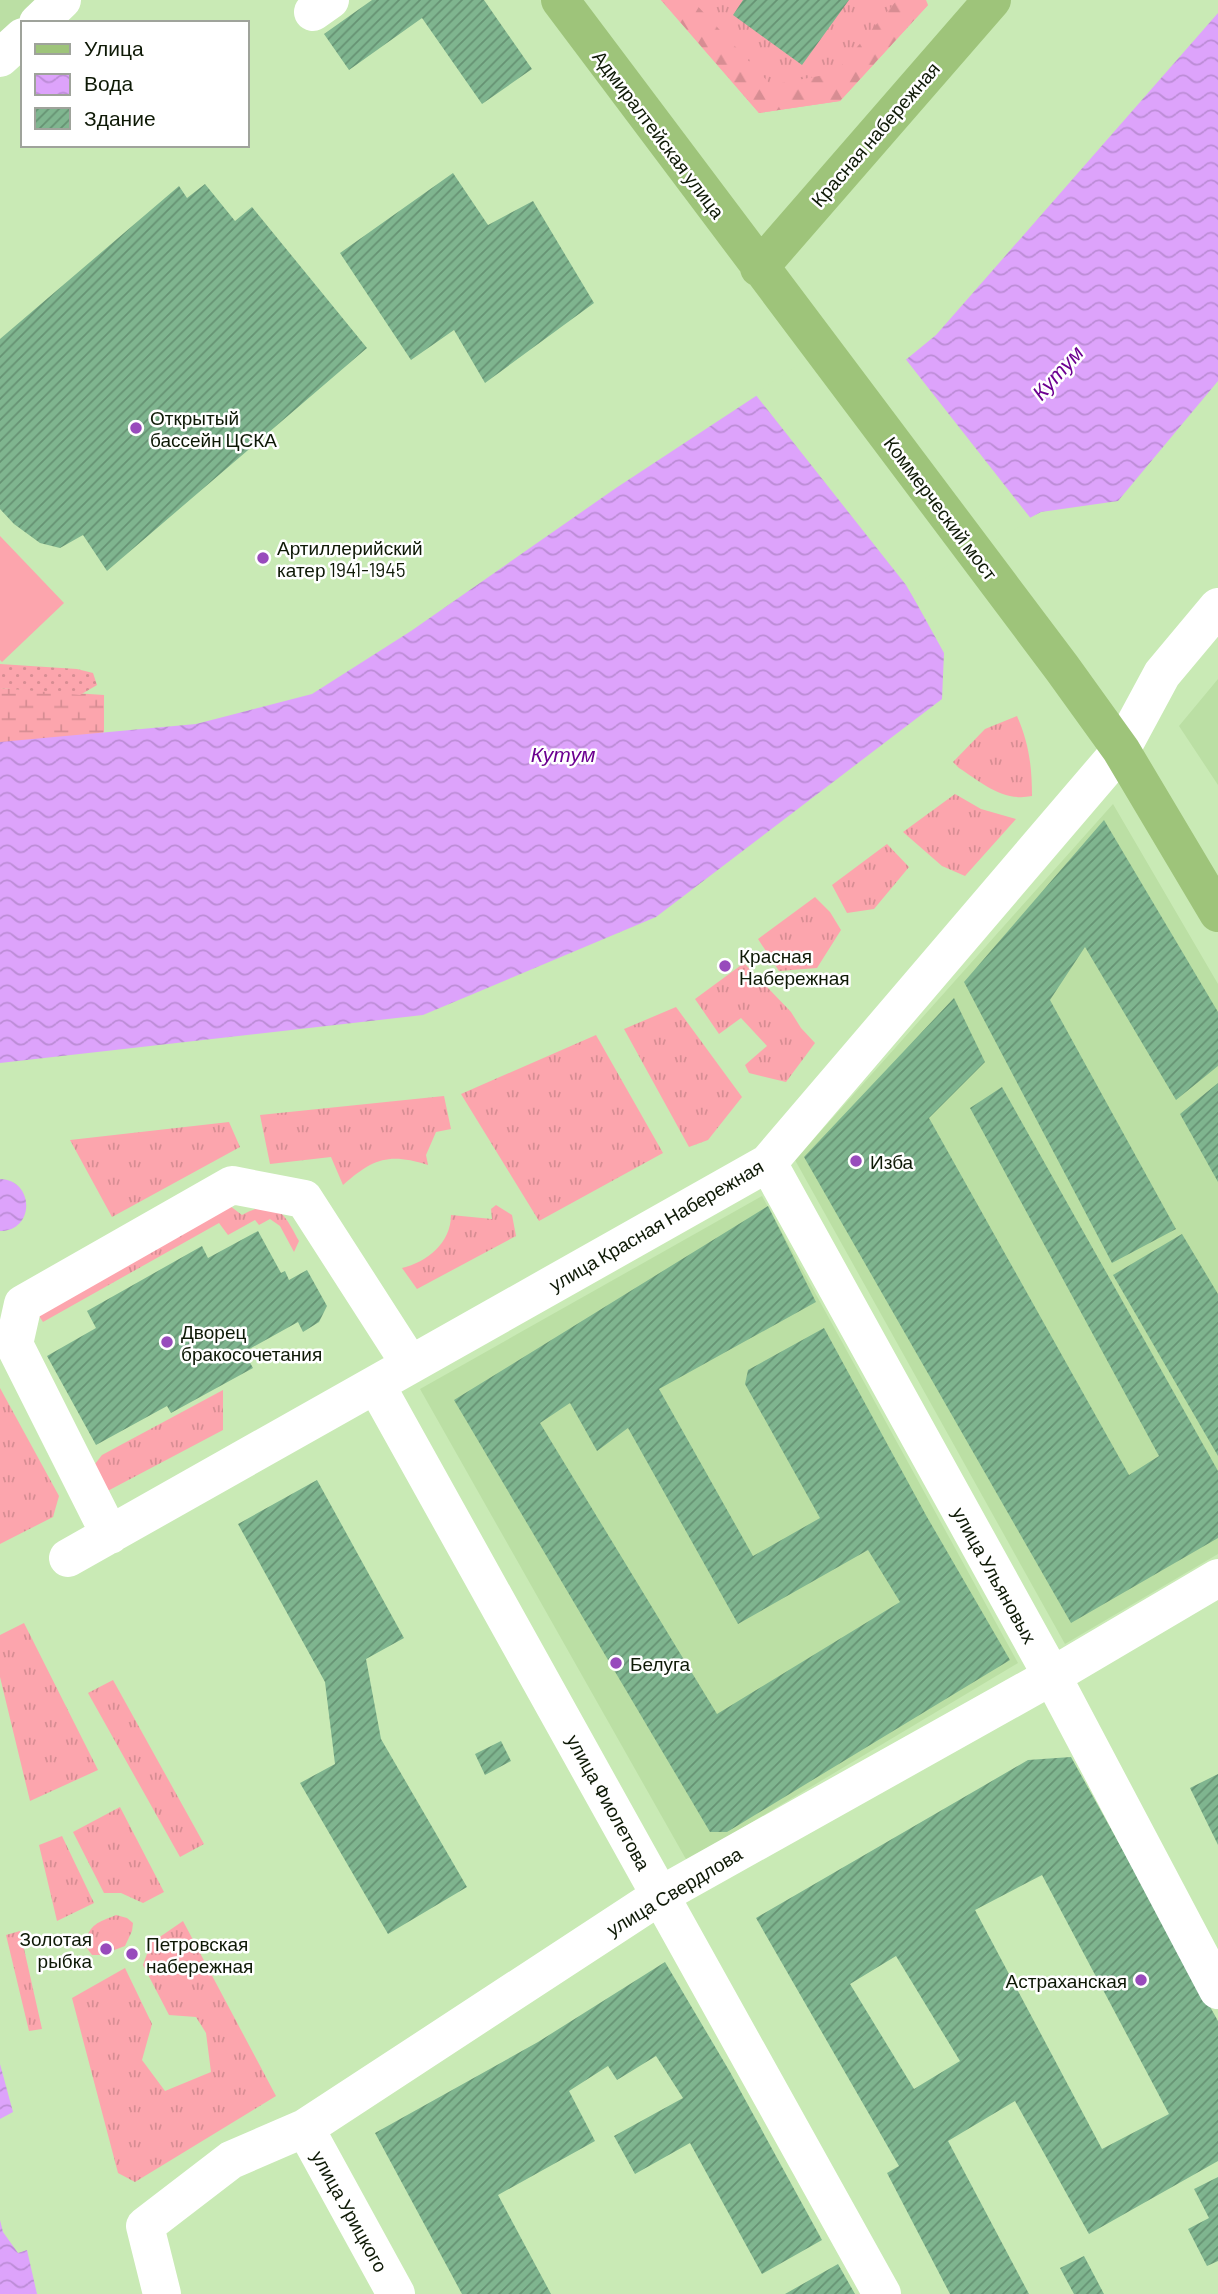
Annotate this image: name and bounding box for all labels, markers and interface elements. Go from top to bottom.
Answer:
legend [21,21,248,147]
text: Улица [84,35,144,60]
street label: Адмиралтейская улица [588,45,730,223]
street label: Красная набережная [806,57,944,211]
text: Вода [84,70,133,95]
text: Здание [84,105,156,130]
water label: Кутум [1026,340,1088,404]
place label: Открытый бассейн ЦСКА [150,406,277,451]
marker: Открытый бассейн ЦСКА [128,420,144,436]
street label: Коммерческий мост [880,432,1003,584]
place label: Артиллерийский катер 1941-1945 [277,536,423,581]
marker: Артиллерийский катер 1941-1945 [255,550,271,566]
water label: Кутум [531,741,595,766]
place label: Красная Набережная [739,944,850,989]
marker: Красная Набережная [717,958,733,974]
place label: Изба [870,1150,914,1173]
marker: Изба [848,1153,864,1169]
street label: улица Красная Набережная [545,1154,767,1296]
place label: Дворец бракосочетания [181,1320,322,1365]
marker: Дворец бракосочетания [159,1334,175,1350]
street label: улица Ульяновых [948,1503,1042,1648]
place label: Белуга [630,1652,691,1675]
marker: Белуга [608,1655,624,1671]
street label: улица Фиолетова [562,1730,656,1874]
street label: улица Свердлова [602,1841,746,1940]
place label: Золотая рыбка [20,1927,92,1972]
place label: Петровская набережная [146,1932,253,1977]
marker: Золотая рыбка [98,1941,114,1957]
marker: Петровская набережная [124,1946,140,1962]
place label: Астраханская [1006,1969,1127,1992]
marker: Астраханская [1133,1972,1149,1988]
street label: улица Урицкого [307,2146,393,2276]

